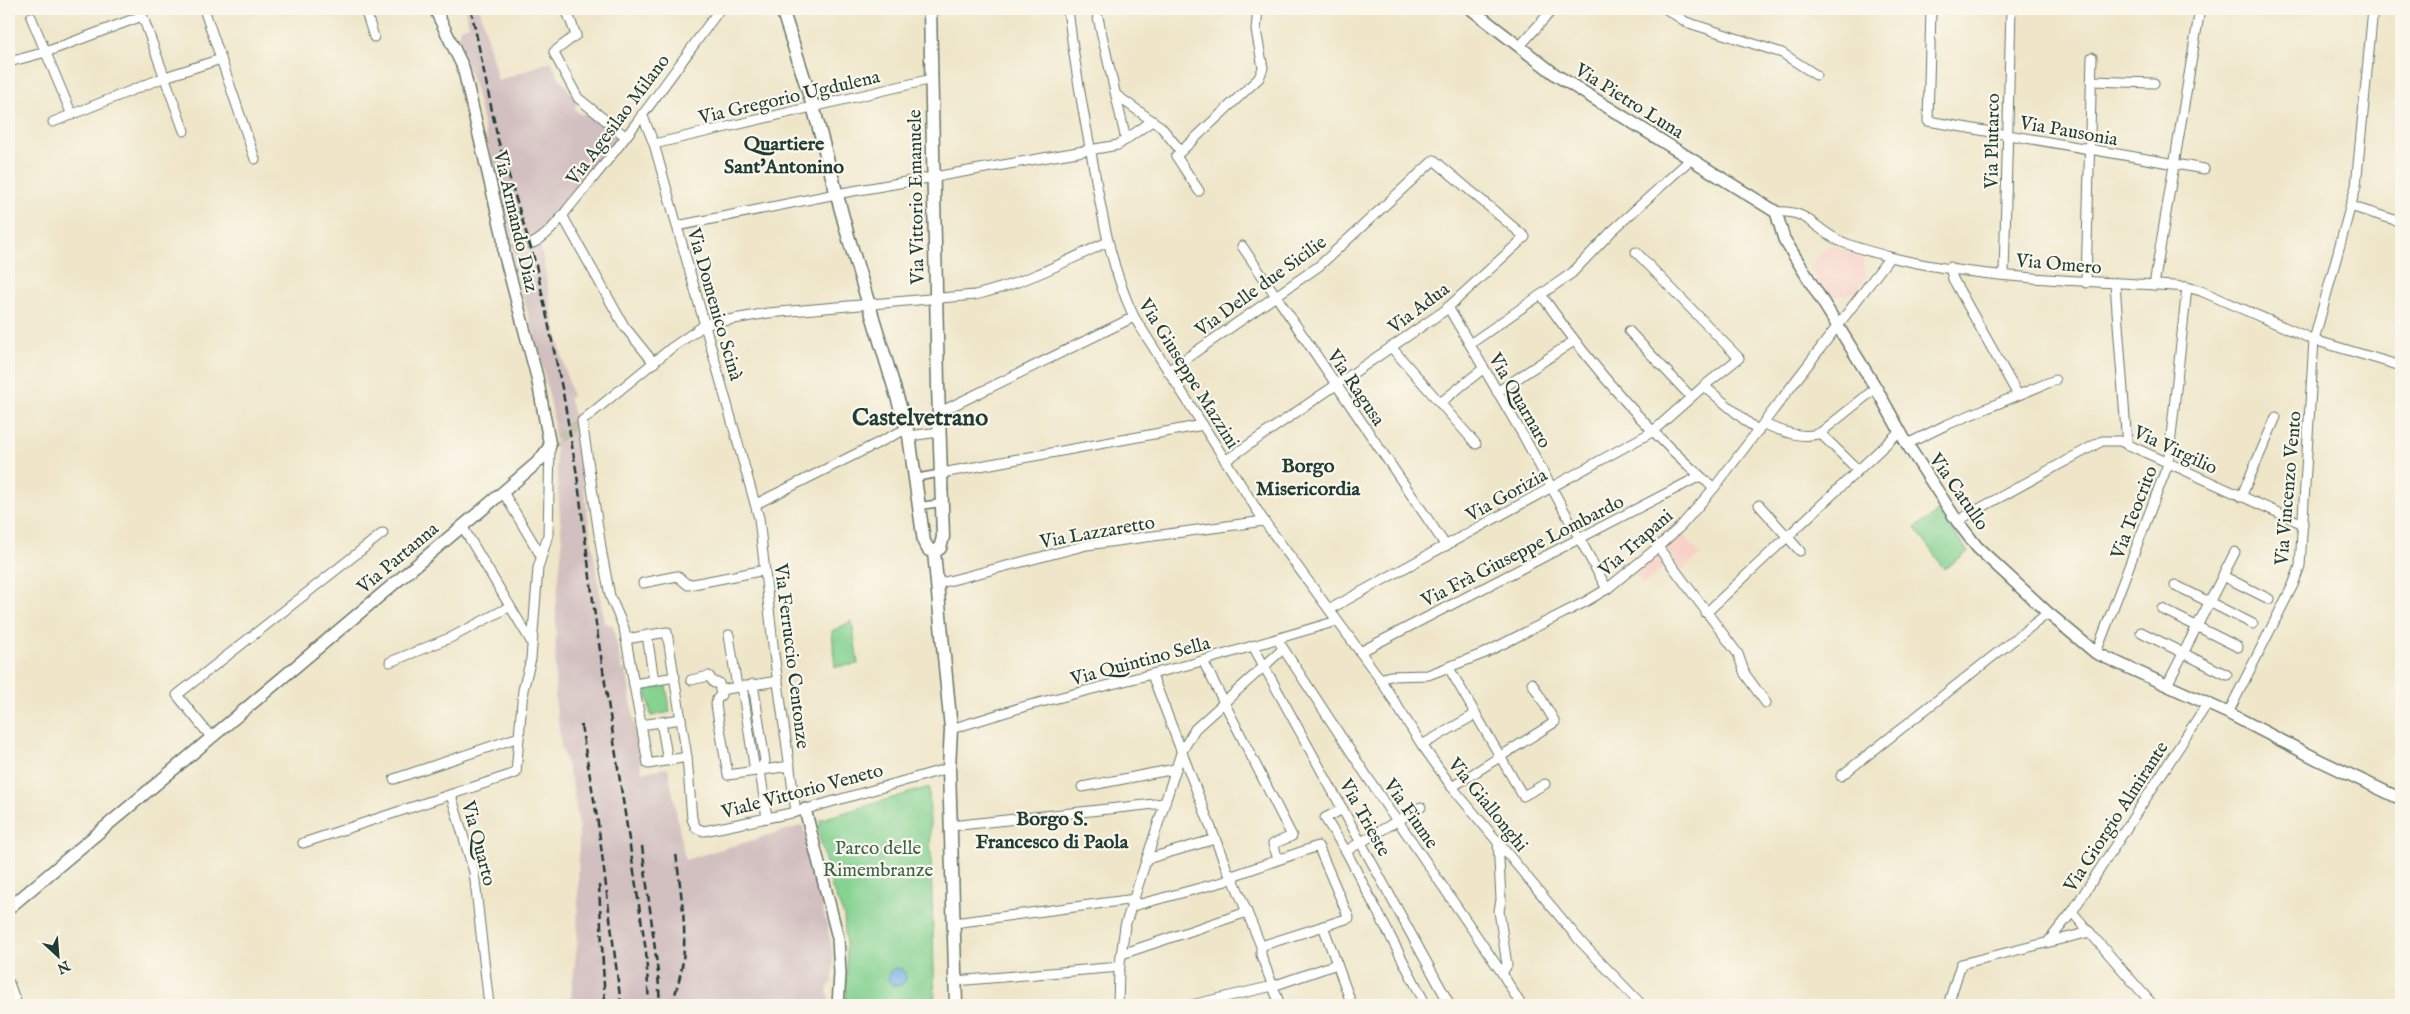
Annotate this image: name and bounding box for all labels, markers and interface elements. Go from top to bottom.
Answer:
street label: Via Agesilao Milano [561,50,676,191]
street label: Via Pietro Luna [1569,58,1689,145]
street label: Via Gregorio Ugdulena [695,65,883,131]
street label: Via Plutarco [1980,93,2006,190]
street label: Via Vittorio Emanuele [903,109,931,286]
street label: Via Pausonia [2017,111,2120,153]
district label: Quartiere Sant'Antonino [724,132,844,180]
street label: Via Armando Diaz [487,147,543,295]
street label: Via Domenico Scinà [681,224,748,384]
street label: Via Delle due Sicilie [1190,231,1332,343]
street label: Via Omero [2014,249,2103,281]
street label: Via Adua [1383,277,1455,340]
street label: Via Giuseppe Mazzini [1132,294,1244,454]
street label: Via Ragusa [1320,344,1390,432]
street label: Via Quarnaro [1482,348,1556,453]
district label: Castelvetrano [852,403,988,434]
street label: Via Vincenzo Vento [2270,410,2308,567]
street label: Via Virgilio [2128,420,2221,481]
street label: Via Catullo [1923,448,1994,535]
district label: Borgo Misericordia [1256,454,1361,502]
street label: Via Gorizia [1461,463,1553,528]
street label: Via Teocrito [2106,463,2164,564]
street label: Via Frà Giuseppe Lombardo [1417,490,1628,614]
street label: Via Trapani [1593,505,1679,583]
street label: Via Lazzaretto [1037,511,1157,555]
street label: Via Partanna [352,517,445,600]
street label: Via Ferruccio Centonze [768,561,814,751]
street label: Via Quintino Sella [1067,632,1214,692]
street label: Via Giorgio Almirante [2058,737,2175,898]
street label: Via Giallonghi [1442,752,1533,857]
street label: Viale Vittorio Veneto [718,759,886,825]
street label: Via Trieste [1333,774,1395,861]
street label: Via Fiume [1377,774,1443,854]
street label: Via Quarto [455,797,501,889]
district label: Borgo S. Francesco di Paola [976,807,1129,855]
park label: Parco delle Rimembranze [823,837,933,883]
north arrow [32,932,82,982]
text: N [54,956,74,978]

